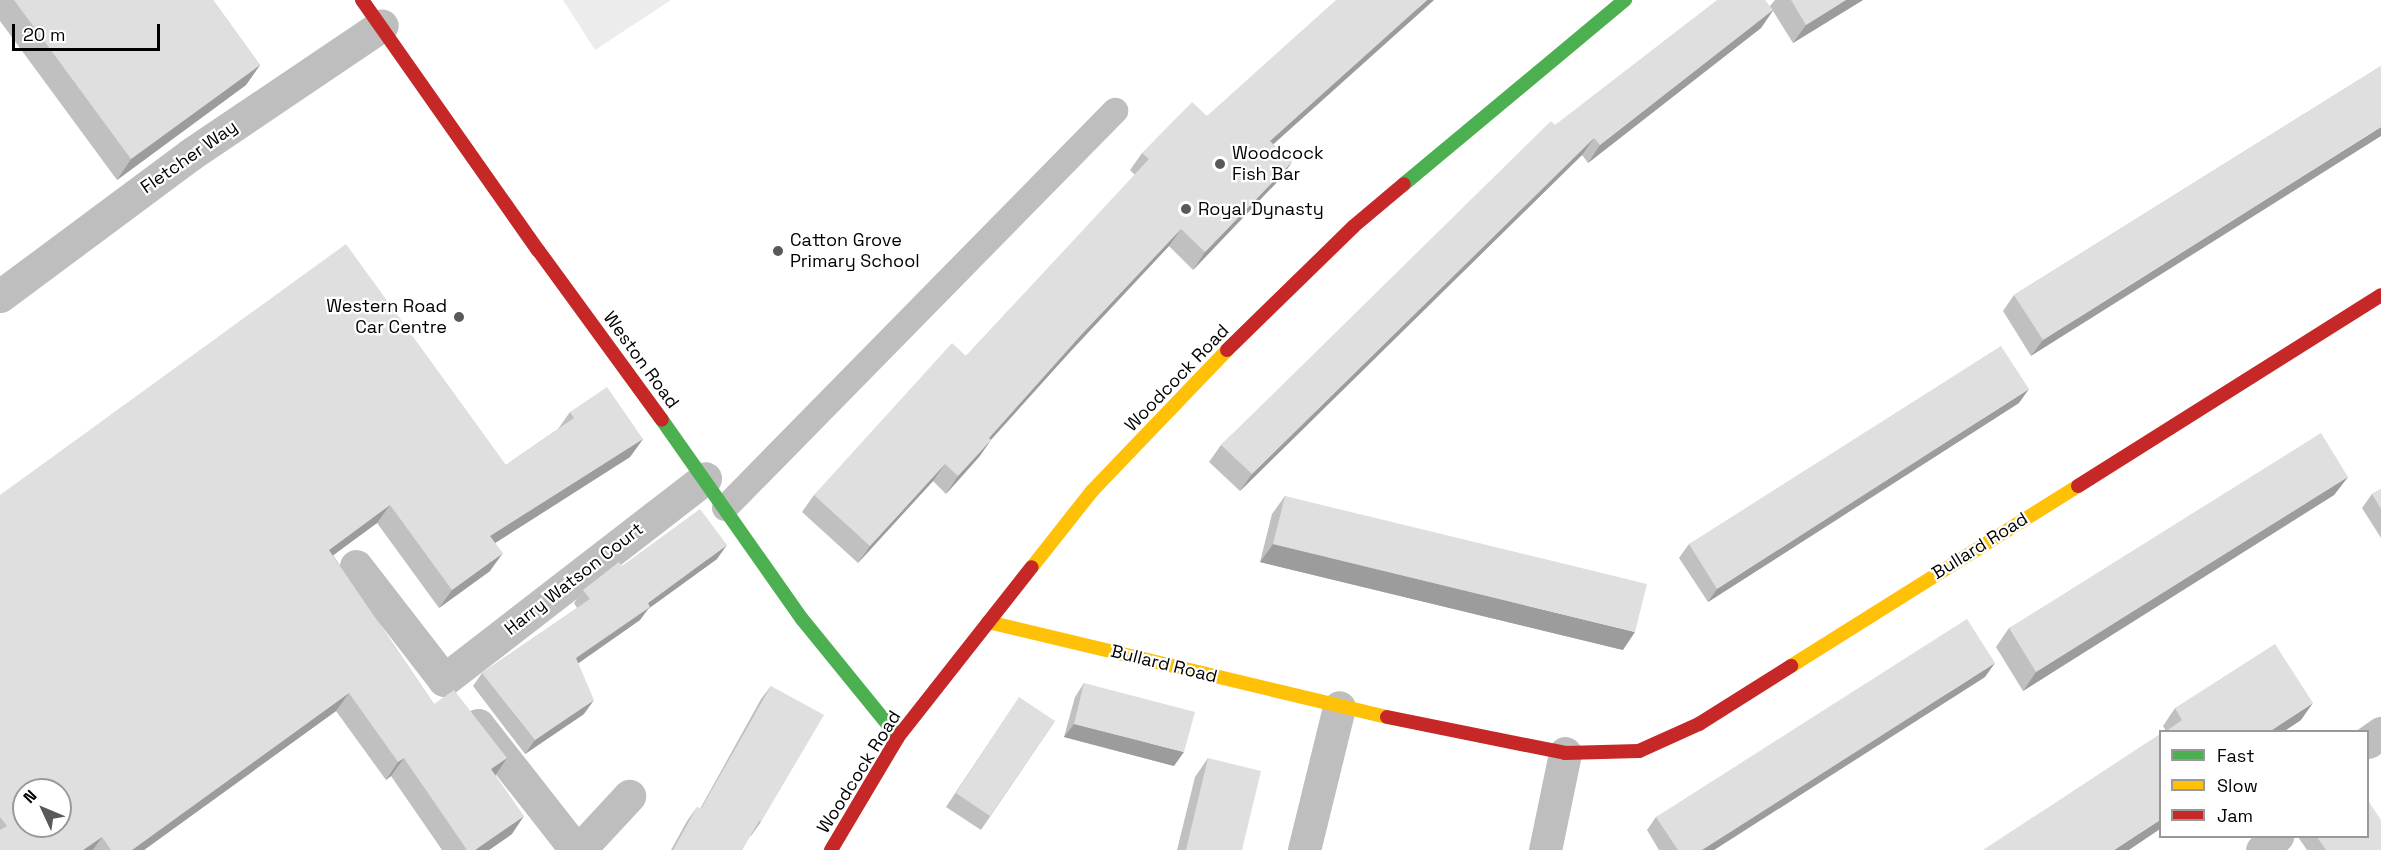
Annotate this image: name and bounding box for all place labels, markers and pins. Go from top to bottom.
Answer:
place label: Woodcock Fish Bar [1232,143,1324,186]
marker: Woodcock Fish Bar [1213,157,1227,171]
place label: Royal Dynasty [1198,198,1324,220]
marker: Royal Dynasty [1179,202,1193,216]
place label: Catton Grove Primary School [790,230,920,272]
marker: Catton Grove Primary School [771,244,785,258]
place label: Western Road Car Centre [326,296,447,338]
marker: Western Road Car Centre [452,310,466,324]

